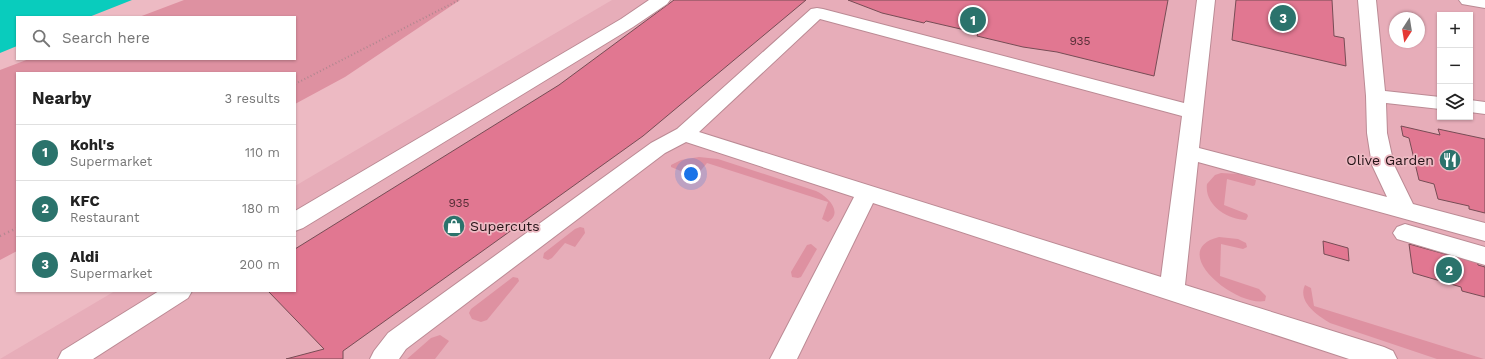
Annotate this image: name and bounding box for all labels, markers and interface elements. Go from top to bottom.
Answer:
pin: 3 [1270,3,1296,33]
pin: 1 [960,5,986,35]
north arrow [1389,12,1425,48]
map controls [1437,12,1473,120]
button: + [1437,12,1473,48]
search box [16,16,296,60]
icon: search [30,27,52,49]
text: Search here [62,29,150,47]
house number: 935 [1069,34,1091,48]
button: − [1437,48,1473,84]
button: layers [1437,84,1473,120]
text: Nearby [32,88,91,108]
text: 3 results [225,91,280,106]
text: Kohl's [70,136,114,154]
text: 1 [42,145,48,160]
text: 110 m [245,145,280,160]
restaurant icon: Olive Garden [1437,147,1463,173]
place label: Olive Garden [1346,152,1434,168]
text: Supermarket [70,154,152,169]
your location [681,164,701,184]
text: KFC [70,192,100,210]
house number: 935 [448,196,470,210]
text: 2 [41,201,49,216]
text: 180 m [242,201,280,216]
text: Restaurant [70,210,140,225]
shop icon: Supercuts [441,213,467,239]
place label: Supercuts [470,218,540,234]
text: Aldi [70,248,99,266]
pin: 2 [1436,255,1462,285]
text: 3 [41,257,49,272]
text: 200 m [239,257,280,272]
text: Supermarket [70,266,152,281]

